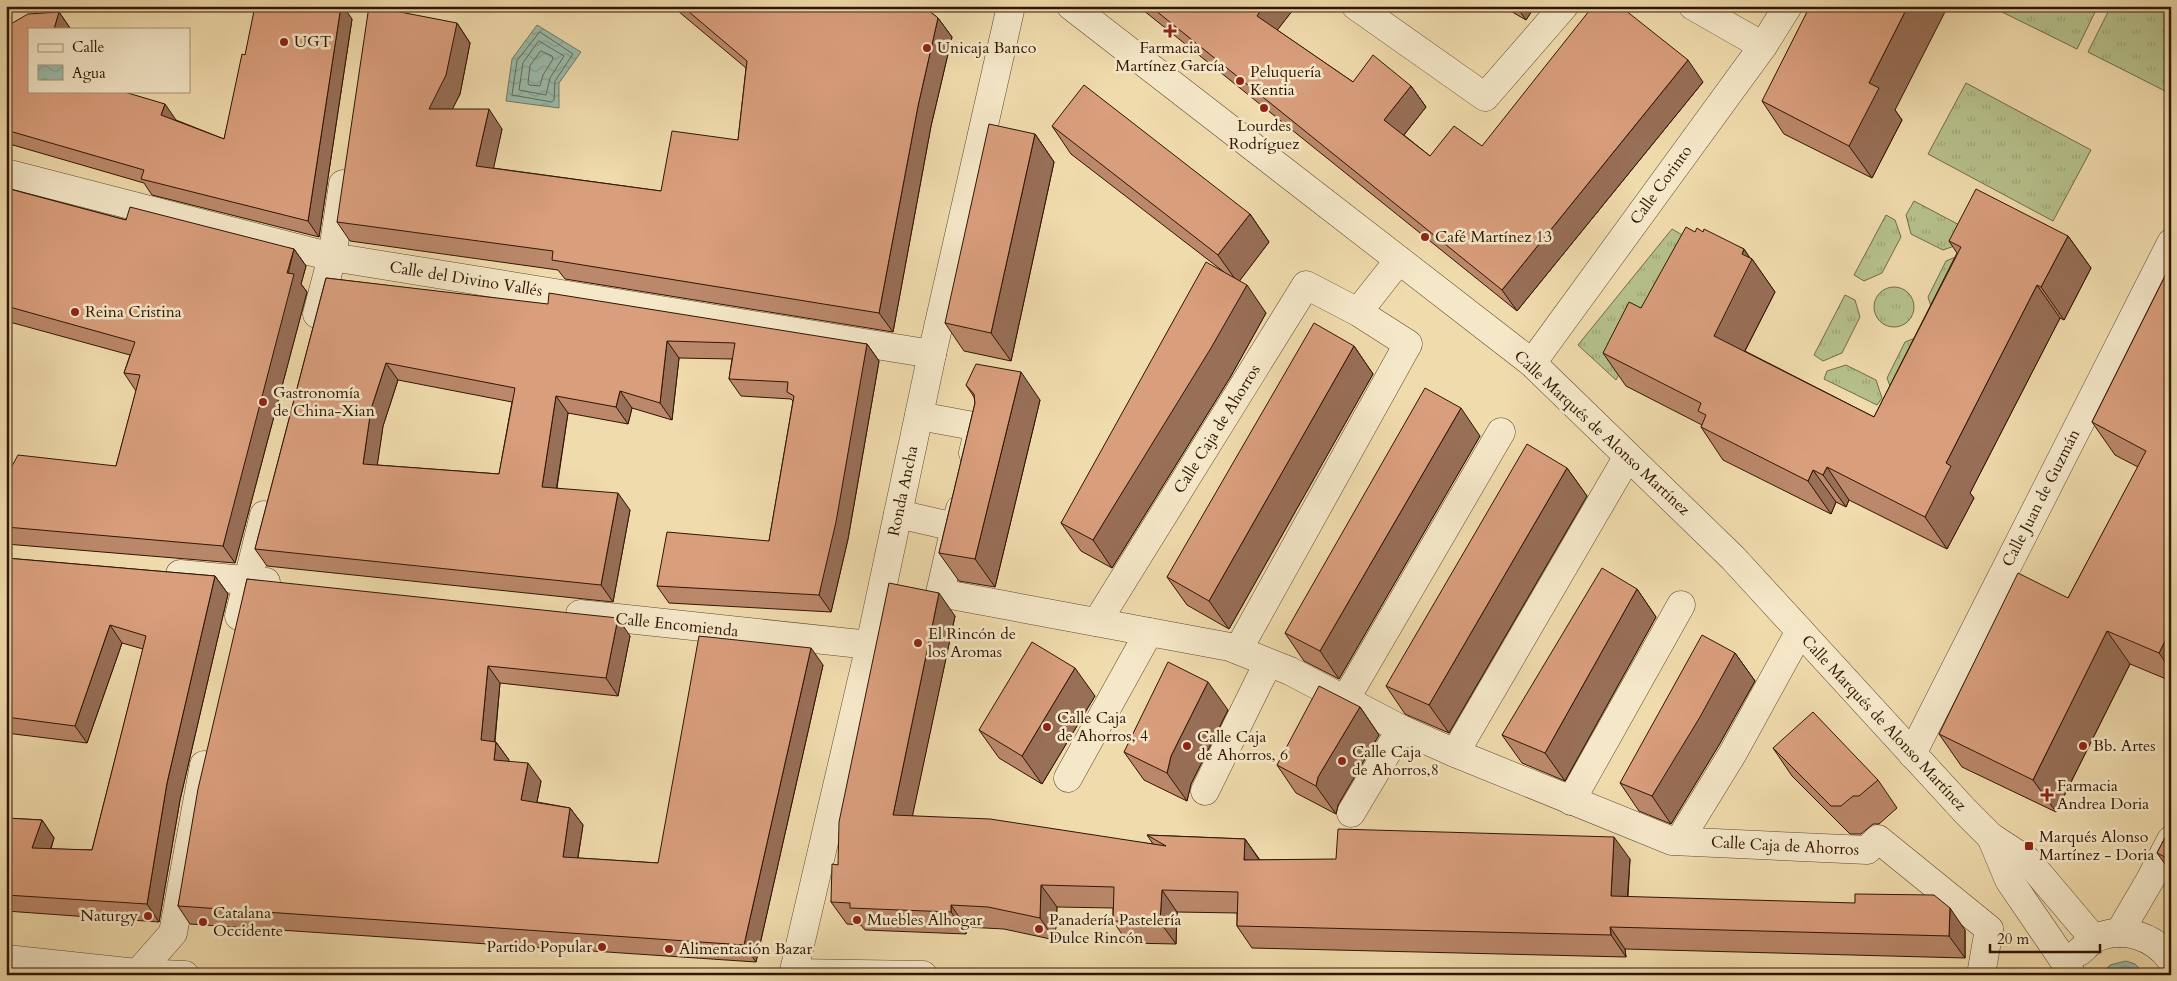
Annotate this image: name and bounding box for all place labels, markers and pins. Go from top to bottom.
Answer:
marker: Farmacia Martínez García [1164,25,1176,37]
place label: UGT [294,31,332,53]
marker: UGT [278,36,290,48]
place label: Unicaja Banco [937,37,1037,59]
place label: Farmacia Martínez García [1115,37,1225,77]
marker: Unicaja Banco [921,42,933,54]
place label: Peluquería Kentia [1250,61,1322,101]
marker: Peluquería Kentia [1234,75,1246,87]
marker: Lourdes Rodríguez [1258,102,1270,114]
place label: Lourdes Rodríguez [1229,115,1299,155]
place label: Café Martínez 13 [1435,226,1552,248]
marker: Café Martínez 13 [1419,231,1431,243]
place label: Reina Cristina [85,301,182,323]
marker: Reina Cristina [69,306,81,318]
place label: Gastronomía de China-Xian [273,382,375,422]
marker: Gastronomía de China-Xian [257,396,269,408]
place label: El Rincón de los Aromas [928,623,1016,663]
marker: El Rincón de los Aromas [912,637,924,649]
place label: Calle Caja de Ahorros, 4 [1057,707,1148,747]
marker: Calle Caja de Ahorros, 4 [1041,721,1053,733]
place label: Calle Caja de Ahorros, 6 [1197,726,1288,766]
place label: Bb. Artes [2093,735,2156,757]
marker: Calle Caja de Ahorros, 6 [1181,740,1193,752]
marker: Bb. Artes [2077,740,2089,752]
place label: Calle Caja de Ahorros,8 [1352,741,1439,781]
marker: Calle Caja de Ahorros,8 [1336,755,1348,767]
place label: Farmacia Andrea Doria [2057,775,2149,815]
marker: Farmacia Andrea Doria [2041,789,2053,801]
place label: Marqués Alonso Martínez - Doria [2039,826,2155,866]
marker: Marqués Alonso Martínez - Doria [2023,840,2035,852]
place label: Catalana Occidente [213,902,283,942]
place label: Naturgy [80,905,139,927]
place label: Muebles Alhogar [867,909,982,931]
place label: Panadería Pastelería Dulce Rincón [1049,909,1181,949]
marker: Naturgy [142,910,154,922]
marker: Muebles Alhogar [851,914,863,926]
marker: Catalana Occidente [197,916,209,928]
marker: Panadería Pastelería Dulce Rincón [1033,923,1045,935]
place label: Partido Popular [487,936,592,958]
place label: Alimentación Bazar [679,938,813,960]
marker: Partido Popular [596,941,608,953]
marker: Alimentación Bazar [663,943,675,955]

